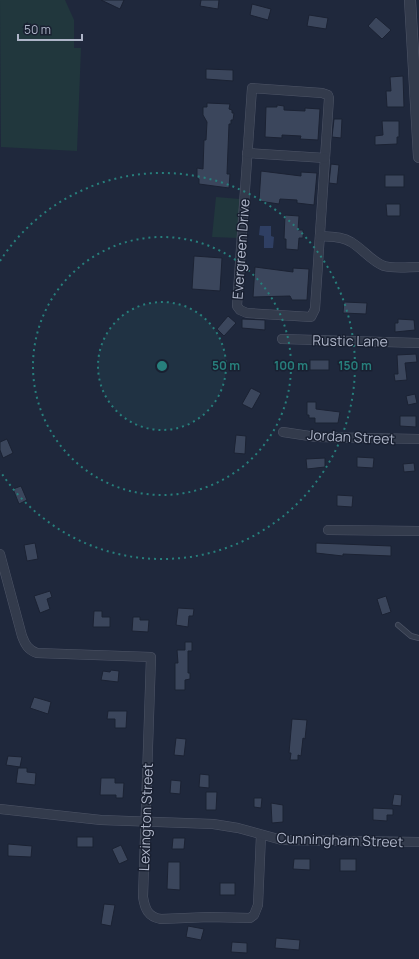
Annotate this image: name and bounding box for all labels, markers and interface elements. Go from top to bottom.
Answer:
scale bar [18,16,82,42]
text: 50 m [24,21,51,38]
street label: Evergreen Drive [228,198,253,300]
street label: Rustic Lane [312,330,388,351]
text: 50 m [212,357,240,374]
text: 100 m [274,357,308,374]
text: 150 m [338,357,372,374]
centre of rings [155,359,169,373]
street label: Jordan Street [307,425,396,448]
street label: Lexington Street [134,762,157,871]
street label: Cunningham Street [276,828,404,851]

